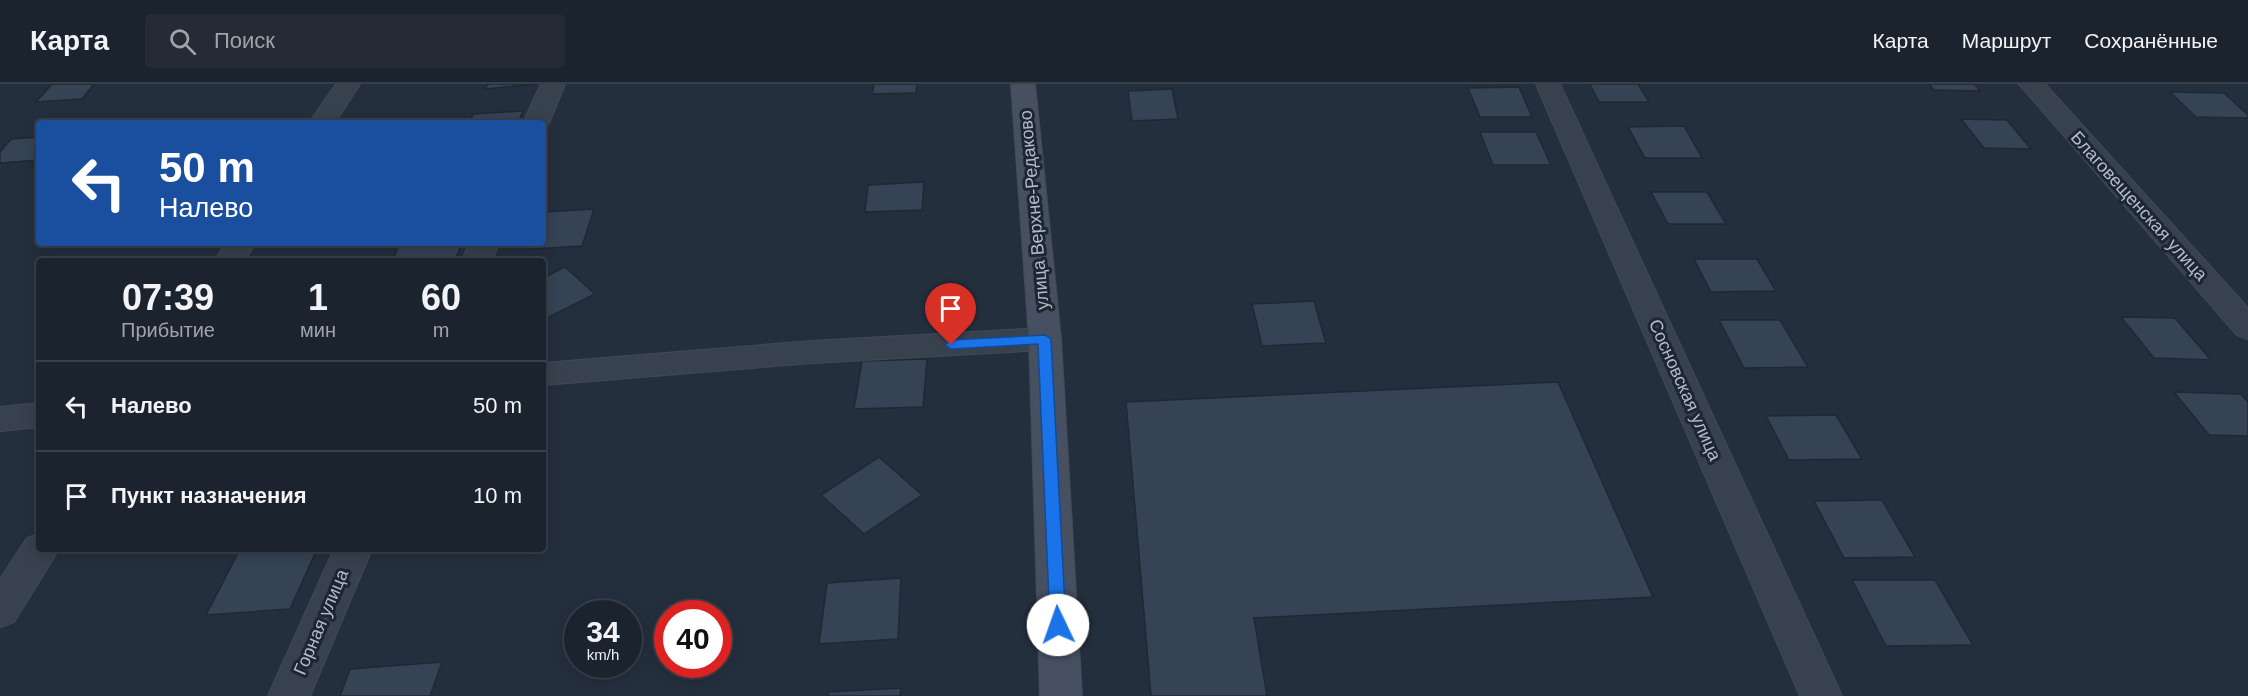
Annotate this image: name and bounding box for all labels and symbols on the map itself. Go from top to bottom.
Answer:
street label: улица Верхне-Редаково [1015,109,1053,311]
street label: Благовещенская улица [2067,127,2212,285]
pin [925,283,976,345]
street label: Сосновская улица [1645,316,1726,465]
street label: Горная улица [290,565,353,678]
position arrow [1026,593,1090,657]
speed limit sign: 40 [654,600,732,678]

